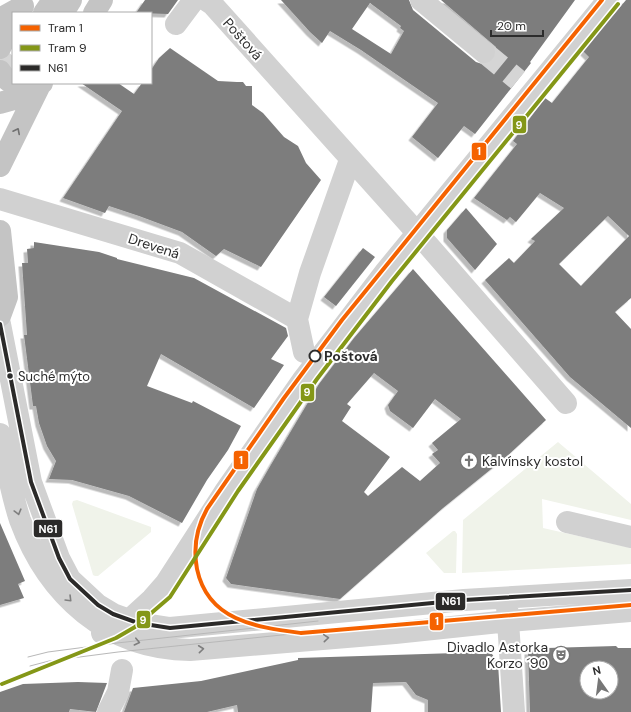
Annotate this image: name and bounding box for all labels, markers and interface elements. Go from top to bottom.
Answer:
legend [12,12,152,84]
scale bar [491,12,543,38]
street label: Poštová [219,14,267,64]
text: 20 m [497,18,526,34]
text: Tram 1 [48,20,83,36]
text: Tram 9 [48,40,86,56]
text: N61 [48,60,68,76]
line badge: 9 [512,115,527,134]
text: 9 [516,118,523,132]
one-way arrow [12,128,20,135]
line badge: 1 [471,142,487,161]
text: 1 [477,144,481,158]
street label: Drevená [126,229,182,263]
place label: Poštová [324,347,378,365]
marker: Poštová [308,349,322,363]
place label: Suché mýto [18,368,90,385]
marker: Suché mýto [5,371,15,381]
line badge: 9 [300,383,315,402]
text: 9 [304,385,311,399]
line badge: 1 [233,450,249,470]
church icon: Kalvínsky kostol [459,451,479,471]
place label: Kalvínsky kostol [482,452,583,470]
text: 1 [239,453,243,467]
one-way arrow [13,508,22,515]
line badge: N61 [33,519,63,538]
text: N61 [39,522,58,536]
line badge: N61 [435,592,466,611]
one-way arrow [64,594,71,602]
text: N61 [442,594,461,608]
line badge: 9 [136,610,151,629]
line badge: 1 [429,612,444,631]
text: 9 [140,613,147,627]
text: 1 [435,614,439,628]
one-way arrow [323,634,329,643]
one-way arrow [133,637,140,646]
place label: Divadlo Astorka Korzo ´90 [447,638,548,672]
one-way arrow [198,645,204,654]
theatre icon: Divadlo Astorka Korzo ´90 [551,645,571,665]
north arrow [579,660,619,700]
text: N [591,663,602,678]

